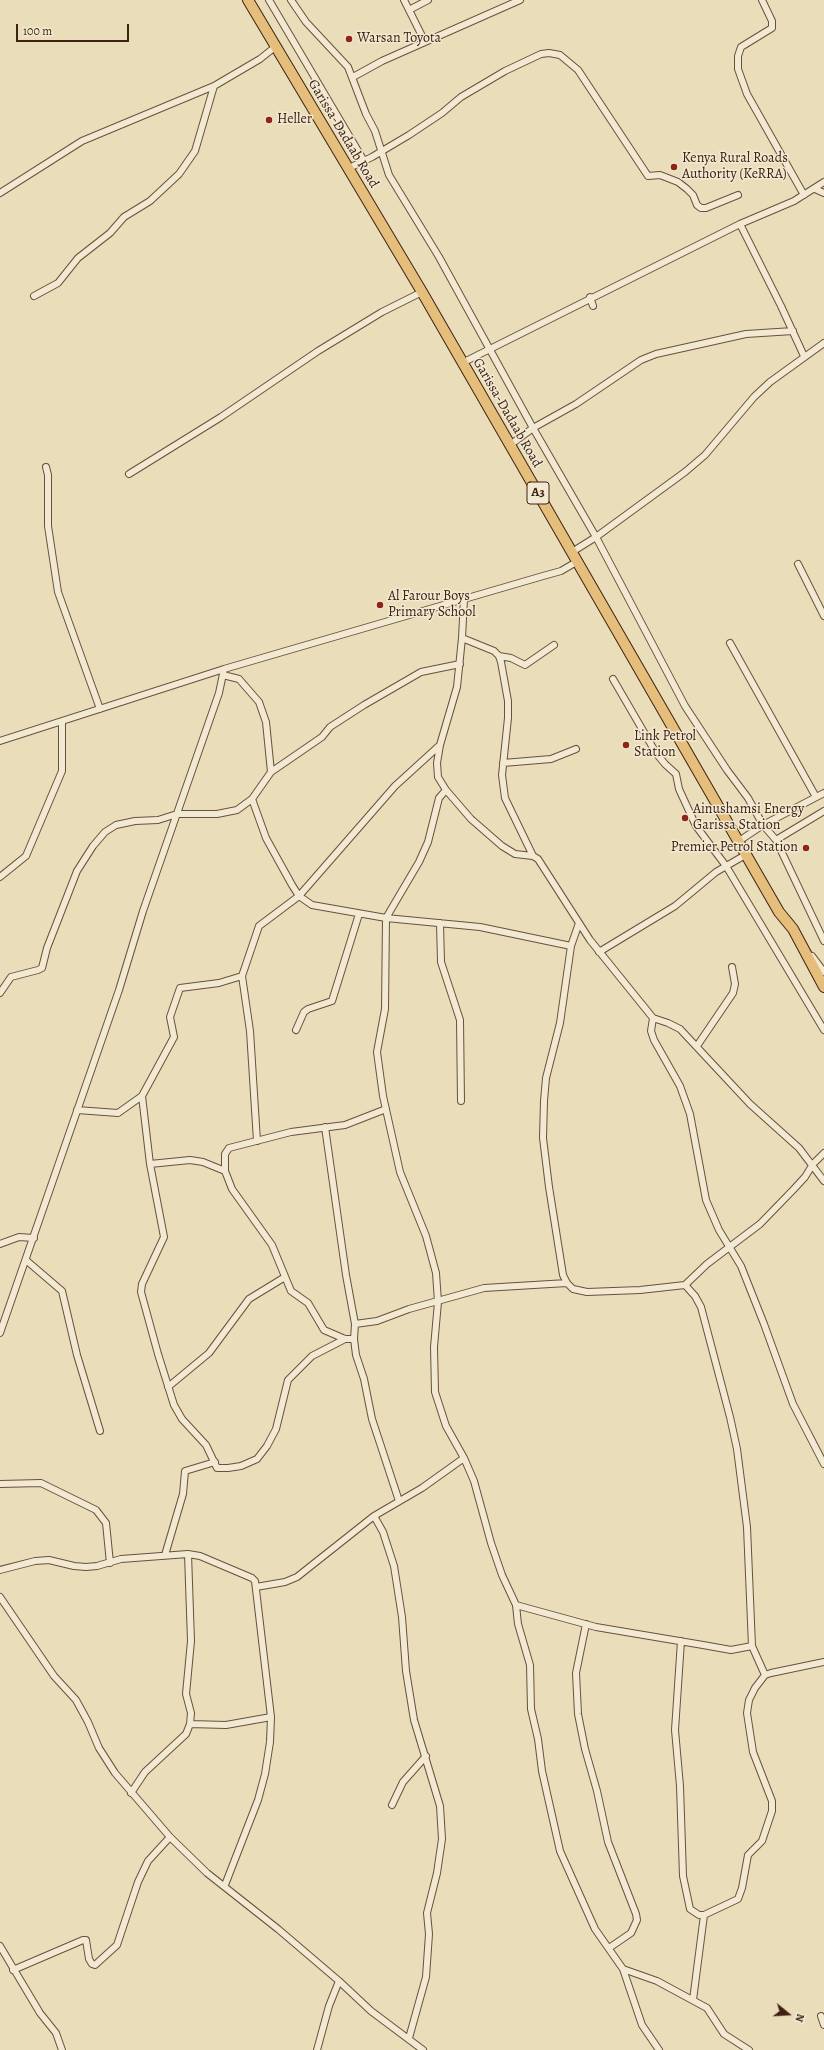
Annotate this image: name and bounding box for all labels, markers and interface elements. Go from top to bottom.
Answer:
scale bar [18,16,131,42]
text: 100 m [23,23,52,39]
place label: Warsan Toyota [357,31,441,47]
marker: Warsan Toyota [344,34,354,44]
street label: Garissa-Dadaab Road [304,77,382,191]
place label: Heller [277,112,312,128]
marker: Heller [264,115,274,125]
place label: Kenya Rural Roads Authority (KeRRA) [682,151,788,184]
marker: Kenya Rural Roads Authority (KeRRA) [669,162,679,172]
street label: Garissa-Dadaab Road [469,355,545,471]
road number: A3 [527,482,549,504]
place label: Al Farour Boys Primary School [388,589,476,622]
marker: Al Farour Boys Primary School [375,600,385,610]
place label: Link Petrol Station [634,729,696,762]
marker: Link Petrol Station [621,740,631,750]
place label: Ainushamsi Energy Garissa Station [693,802,804,834]
marker: Ainushamsi Energy Garissa Station [680,813,690,823]
place label: Premier Petrol Station [671,840,798,856]
marker: Premier Petrol Station [801,843,811,853]
north arrow [768,1994,808,2034]
text: N [792,2012,808,2024]

